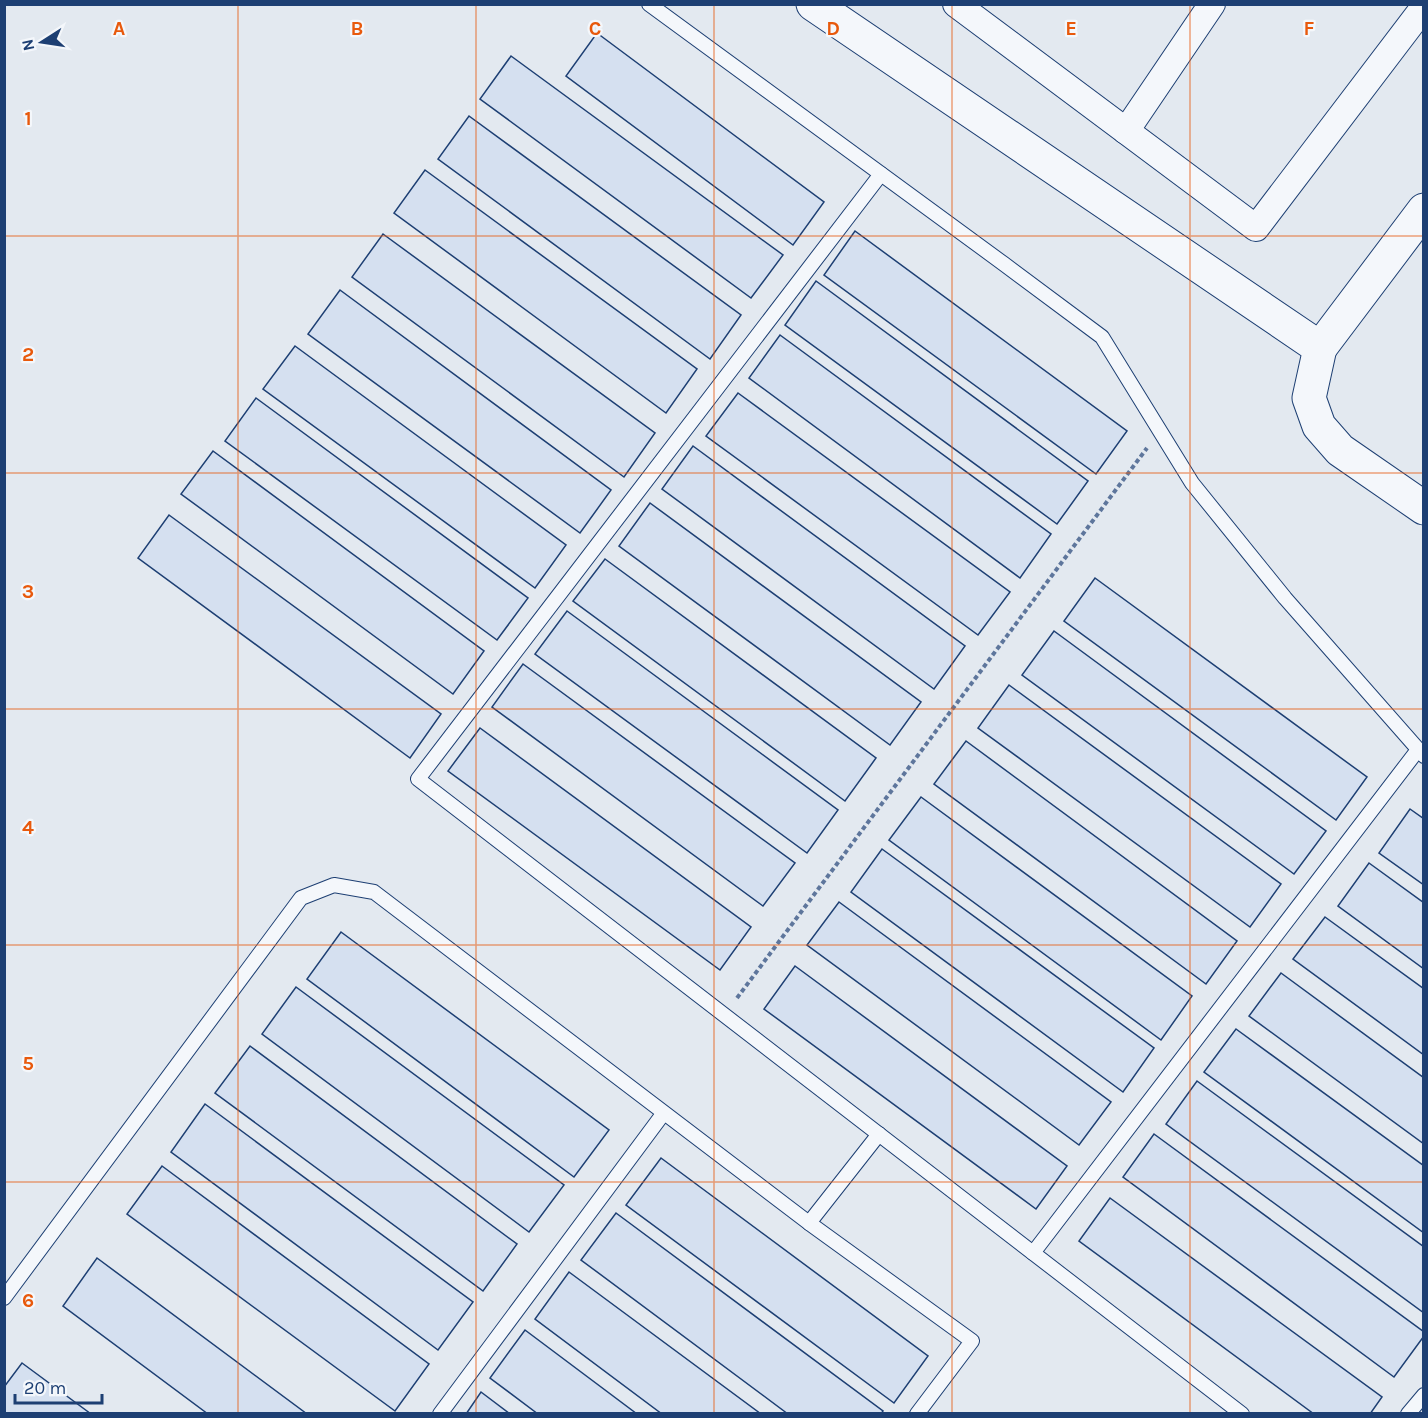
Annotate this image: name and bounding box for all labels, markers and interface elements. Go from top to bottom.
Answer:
north arrow [12,12,72,72]
text: A [113,17,126,40]
text: B [351,17,363,40]
text: C [589,17,601,40]
text: D [826,17,840,40]
text: E [1065,17,1077,40]
text: F [1304,17,1315,40]
text: N [17,37,38,53]
text: 1 [24,107,32,130]
text: 2 [22,343,34,366]
text: 3 [22,580,34,603]
text: 4 [22,816,34,839]
text: 5 [22,1052,34,1075]
text: 6 [22,1289,34,1312]
scale bar [15,1367,102,1405]
text: 20 m [24,1377,66,1399]

